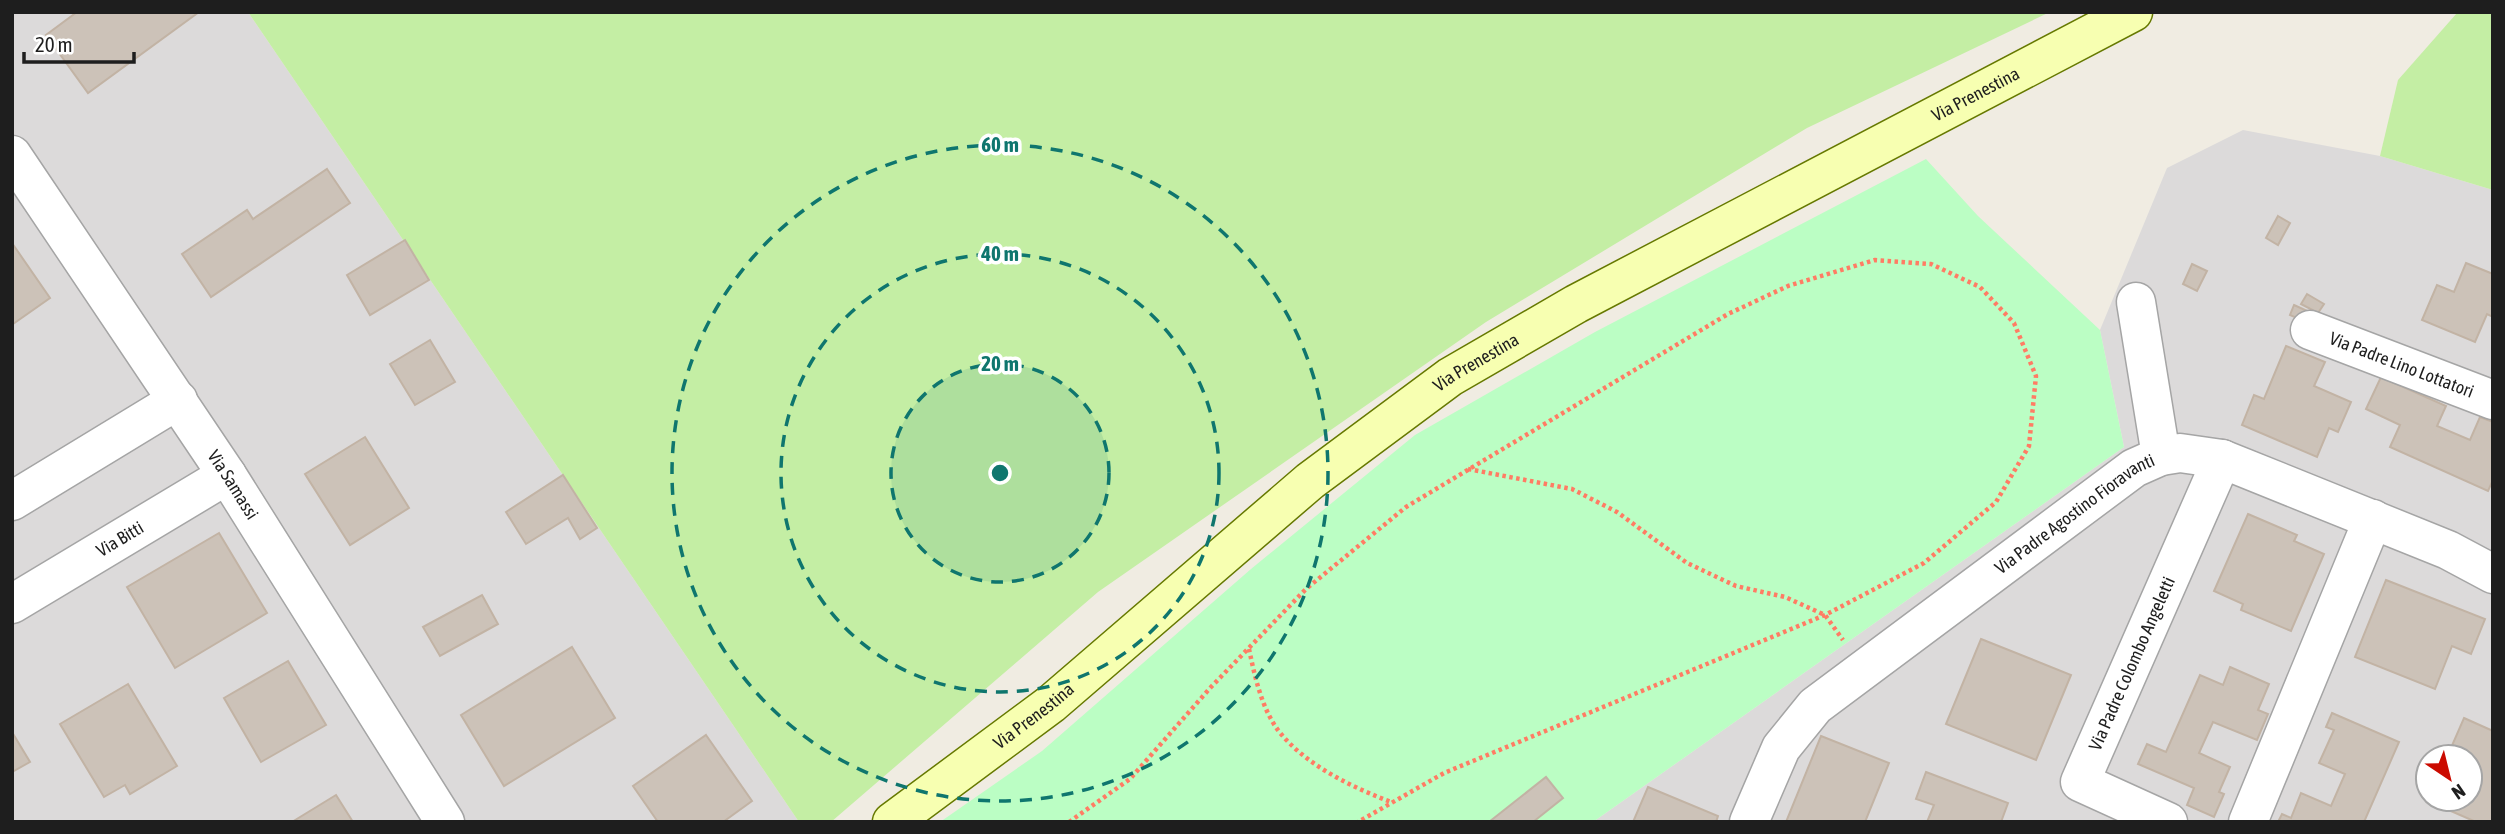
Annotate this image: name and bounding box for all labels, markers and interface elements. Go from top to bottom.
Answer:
scale bar [24,21,135,65]
text: 20 m [35,32,73,56]
street label: Via Prenestina [1928,63,2023,126]
text: 60 m [981,132,1019,156]
text: 40 m [980,241,1019,265]
street label: Via Padre Lino Lottatori [2326,327,2477,402]
street label: Via Prenestina [1429,329,1522,396]
text: 20 m [981,351,1019,375]
street label: Via Samassi [203,446,263,523]
street label: Via Padre Agostino Fioravanti [1991,449,2158,578]
centre of rings [988,461,1012,485]
street label: Via Bitti [93,517,147,561]
street label: Via Padre Colombo Angeletti [2084,573,2179,754]
street label: Via Prenestina [989,678,1078,753]
north arrow [2414,743,2484,813]
text: N [2448,780,2470,804]

